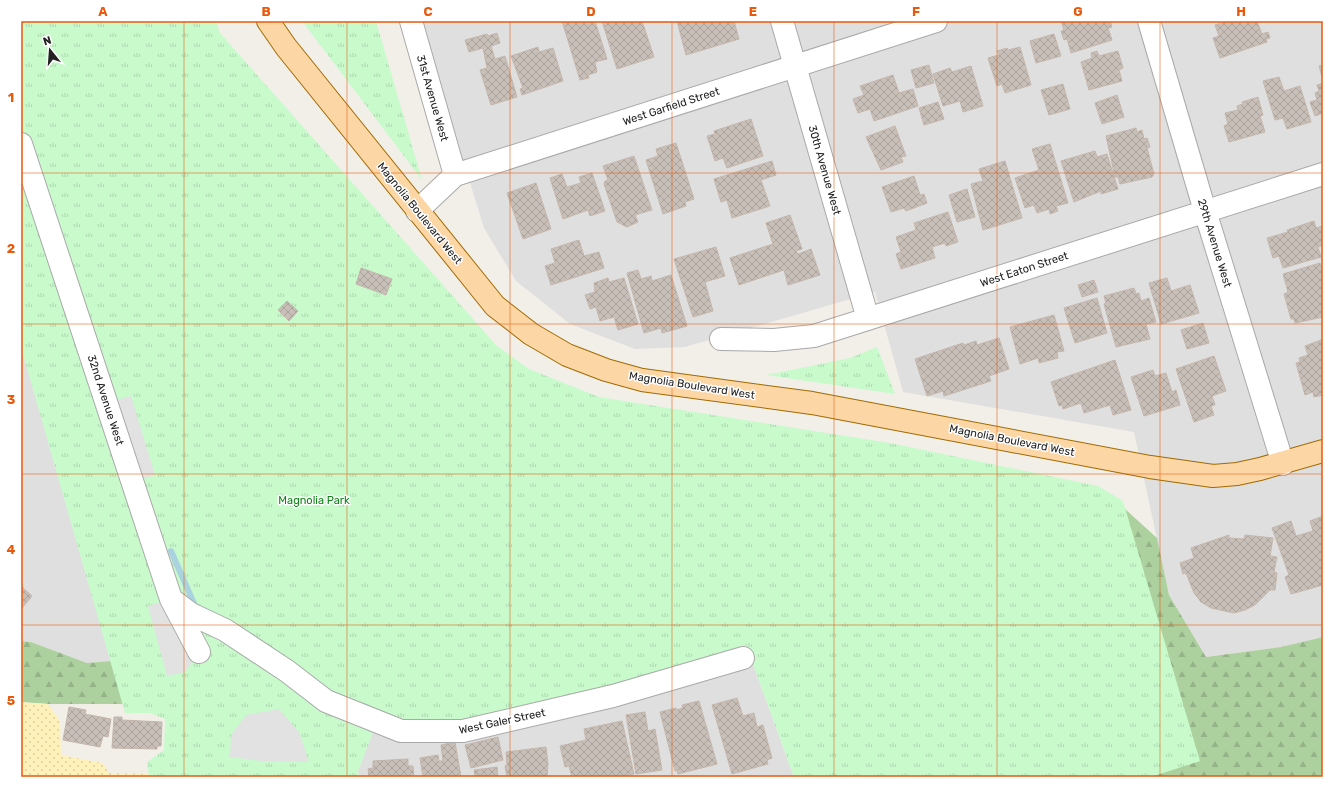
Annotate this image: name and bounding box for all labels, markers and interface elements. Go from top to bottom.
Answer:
text: A [98,4,108,19]
text: B [261,4,271,19]
text: C [423,4,433,19]
text: D [586,4,596,19]
text: E [749,4,757,19]
text: F [912,4,920,19]
text: G [1073,4,1083,19]
text: H [1236,4,1246,19]
north arrow [30,30,70,70]
text: N [42,34,53,48]
street label: 31st Avenue West [414,54,451,143]
street label: West Garfield Street [621,84,722,128]
text: 1 [8,90,14,105]
street label: 30th Avenue West [805,124,844,217]
street label: Magnolia Boulevard West [375,160,465,267]
street label: 29th Avenue West [1195,197,1234,290]
text: 2 [7,241,15,256]
street label: West Eaton Street [978,249,1070,290]
street label: 32nd Avenue West [85,353,127,448]
street label: Magnolia Boulevard West [628,369,756,402]
text: 3 [7,392,16,407]
street label: Magnolia Boulevard West [948,422,1076,459]
park label: Magnolia Park [278,494,350,507]
text: 4 [7,542,16,557]
text: 5 [7,693,15,708]
street label: West Galer Street [458,706,547,737]

